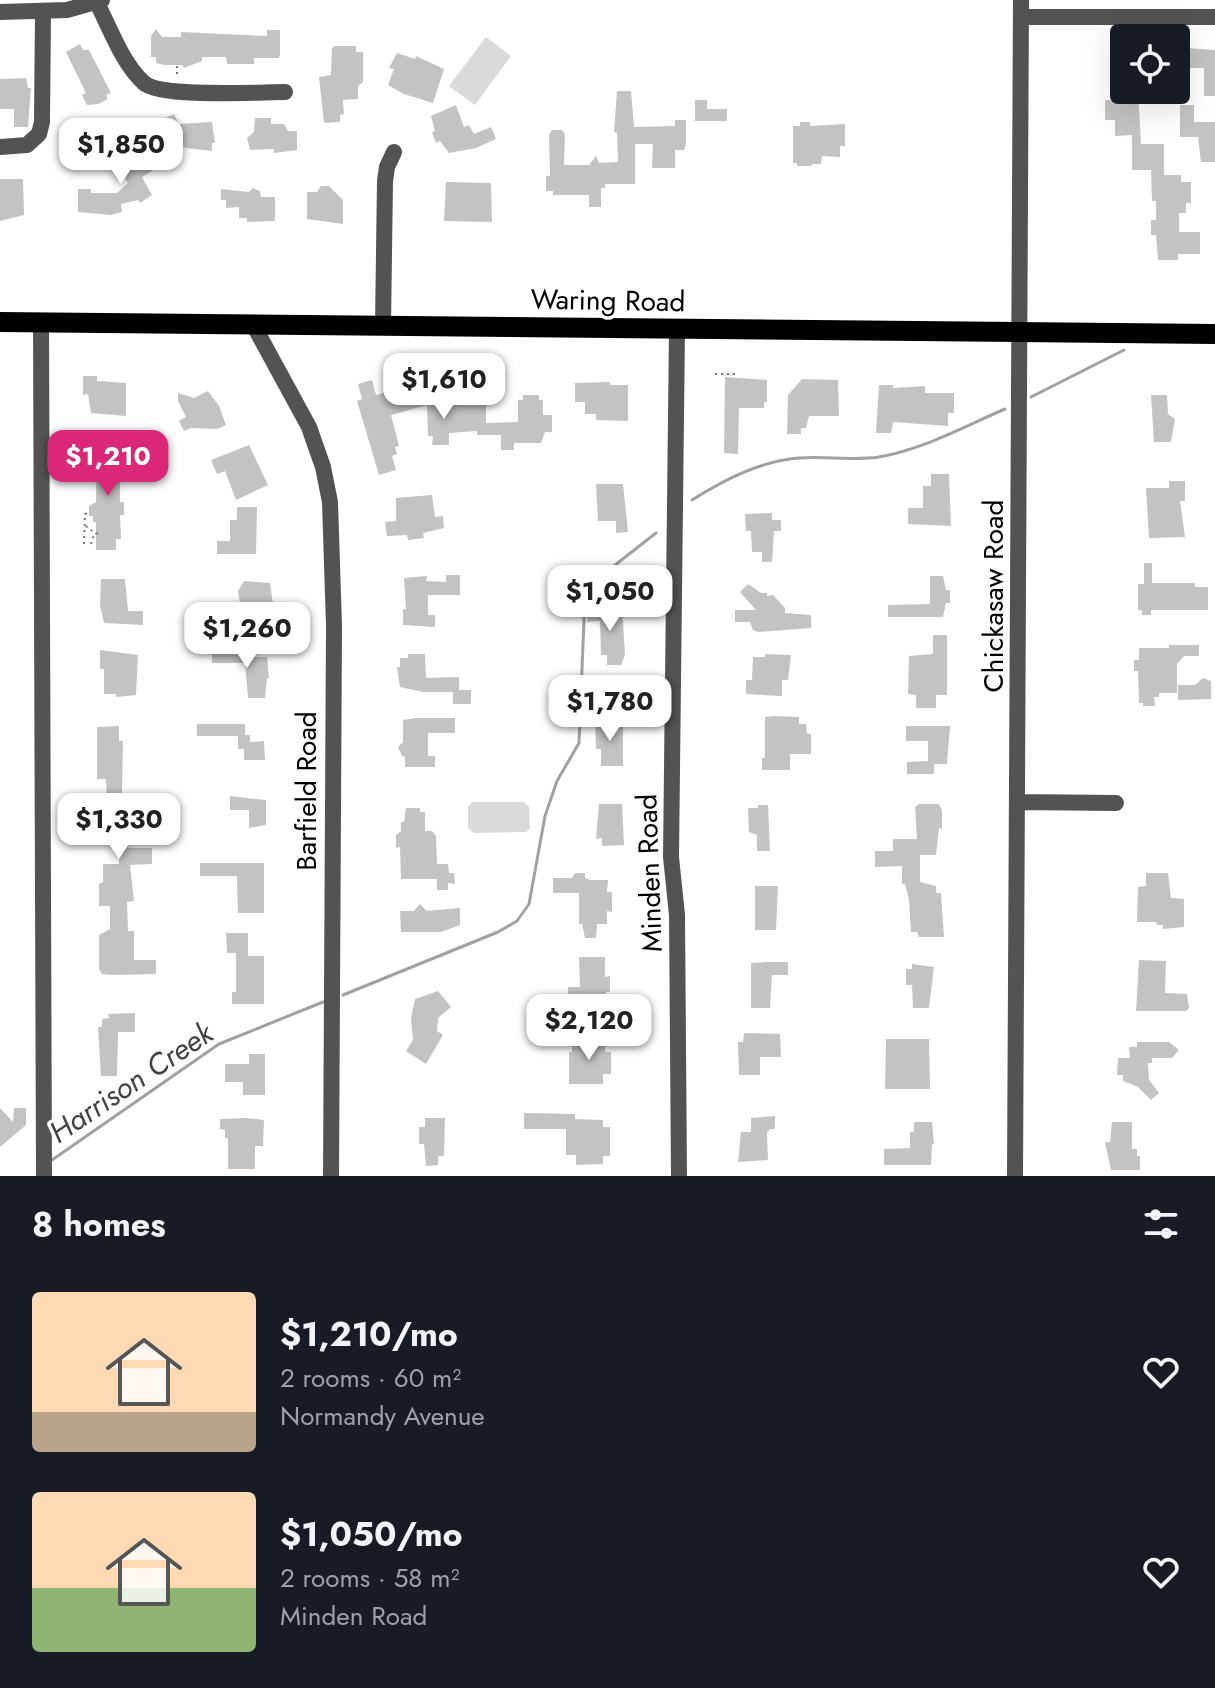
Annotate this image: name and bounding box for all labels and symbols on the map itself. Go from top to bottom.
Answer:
pin: $1,850 [56,118,186,186]
street label: Waring Road [530,279,686,322]
pin: $1,610 [379,353,509,421]
pin: $1,210 [43,430,173,498]
street label: Chickasaw Road [973,500,1014,692]
pin: $1,050 [545,565,675,633]
pin: $1,260 [182,602,312,670]
pin: $1,780 [545,675,675,743]
street label: Barfield Road [286,711,327,871]
pin: $1,330 [54,793,184,861]
street label: Minden Road [626,793,673,953]
pin: $2,120 [524,994,654,1062]
water label: Harrison Creek [40,1011,222,1153]

